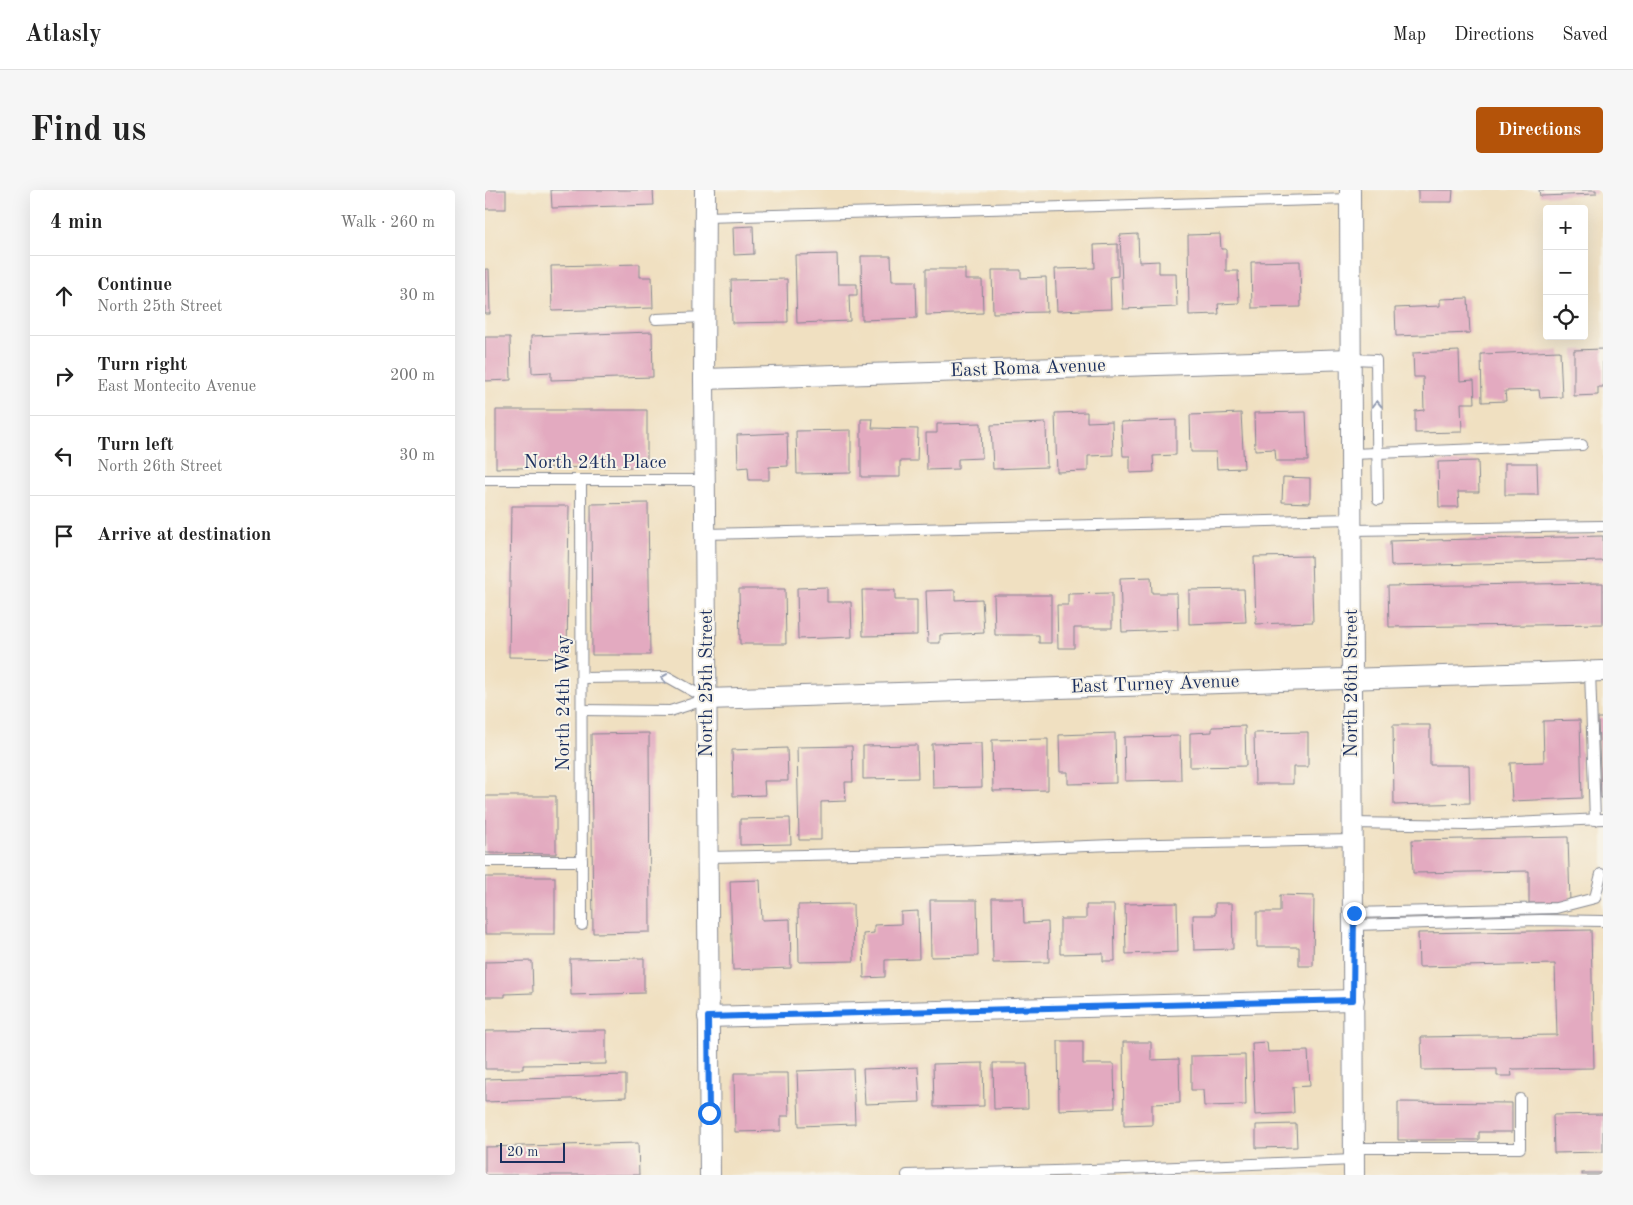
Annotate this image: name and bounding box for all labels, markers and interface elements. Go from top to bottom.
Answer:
text: Atlasly [25,23,102,47]
text: Map [1393,26,1426,44]
text: Directions [1454,26,1534,44]
text: Saved [1562,26,1608,44]
button: Directions [1476,107,1603,153]
text: Find us [30,113,146,148]
map controls [1543,205,1588,340]
button: + [1543,205,1588,250]
text: 4 min [50,212,103,233]
text: Walk · 260 m [340,215,435,231]
button: − [1543,250,1588,295]
text: Continue [97,276,172,295]
icon: ahead [50,282,78,310]
text: 30 m [399,288,435,304]
button: locate [1543,295,1588,340]
text: North 25th Street [97,299,222,315]
text: Turn right [97,356,187,375]
street label: East Roma Avenue [950,357,1106,381]
icon: right [50,362,78,390]
text: 200 m [390,368,435,384]
text: East Montecito Avenue [97,379,256,395]
one-way arrow [1372,399,1382,407]
text: Turn left [97,436,174,455]
icon: left [50,442,78,470]
text: 30 m [399,448,435,464]
street label: North 24th Place [524,454,666,473]
text: North 26th Street [97,459,222,475]
icon: arrive [50,522,78,550]
text: Arrive at destination [97,526,271,545]
street label: North 25th Street [698,609,717,757]
street label: North 26th Street [1343,609,1362,757]
street label: North 24th Way [555,635,574,771]
one-way arrow [659,673,667,684]
street label: East Turney Avenue [1070,673,1240,697]
route end [1343,902,1366,925]
route start [698,1102,721,1125]
scale bar [500,1140,565,1163]
text: 20 m [507,1145,538,1159]

